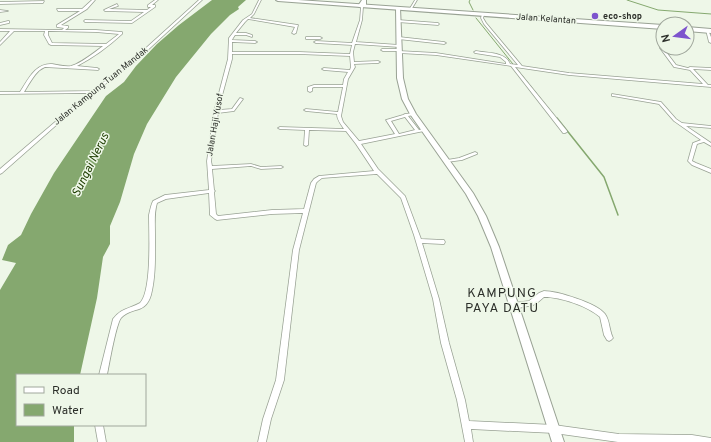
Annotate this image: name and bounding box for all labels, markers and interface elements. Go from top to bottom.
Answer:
street label: Jalan Kelantan [516,11,576,27]
marker: eco-shop [590,11,600,21]
place label: eco-shop [603,11,642,22]
north arrow [655,16,695,56]
text: N [659,33,674,44]
street label: Jalan Kampung Tuan Mandak [52,44,151,128]
street label: Jalan Haji Yusof [204,93,226,157]
water label: Sungai Nerus [69,130,114,200]
district label: KAMPUNG PAYA DATU [465,286,539,317]
legend [16,374,146,426]
text: Road [52,383,80,399]
text: Water [52,403,84,419]

